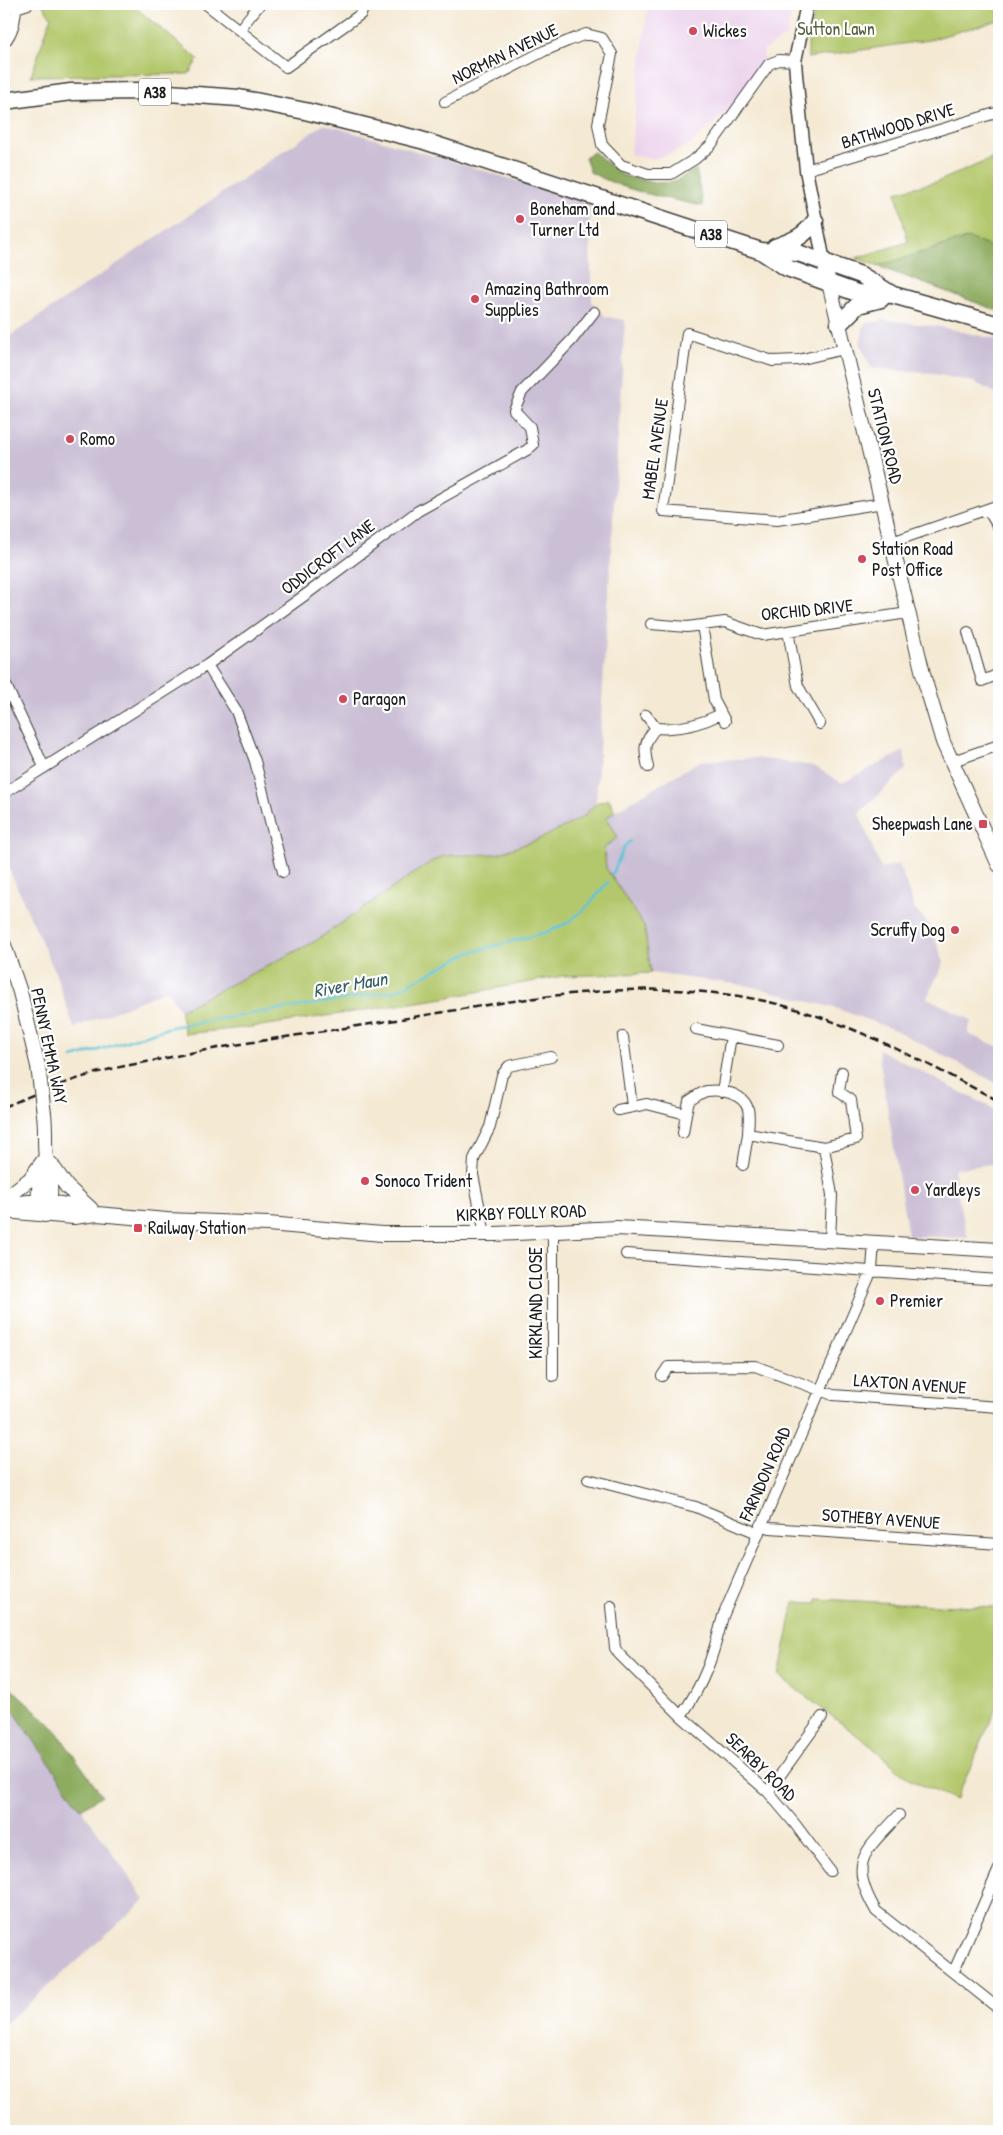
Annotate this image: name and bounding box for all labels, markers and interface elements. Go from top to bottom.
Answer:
park label: Sutton Lawn [797,16,875,41]
street label: NORMAN AVENUE [448,17,562,90]
place label: Wickes [703,18,747,43]
marker: Wickes [687,25,699,37]
road number: A38 [139,78,171,105]
street label: BATHWOOD DRIVE [838,96,958,155]
place label: Boneham and Turner Ltd [530,196,615,242]
marker: Boneham and Turner Ltd [514,213,526,225]
road number: A38 [695,220,727,248]
place label: Amazing Bathroom Supplies [485,276,609,322]
marker: Amazing Bathroom Supplies [469,293,481,305]
street label: STATION ROAD [862,386,909,487]
street label: MABEL AVENUE [635,397,674,501]
place label: Romo [80,426,115,451]
marker: Romo [64,433,76,445]
street label: ODDICROFT LANE [276,513,380,600]
place label: Station Road Post Office [872,536,953,582]
marker: Station Road Post Office [856,553,868,565]
street label: ORCHID DRIVE [760,592,854,627]
place label: Paragon [353,686,406,711]
marker: Paragon [337,693,349,705]
place label: Sheepwash Lane [872,811,973,836]
marker: Sheepwash Lane [977,818,989,830]
place label: Scruffy Dog [871,917,945,942]
marker: Scruffy Dog [949,924,961,936]
water label: River Maun [311,964,390,1003]
street label: PENNY EMMA WAY [25,986,74,1106]
place label: Sonoco Trident [375,1168,473,1193]
marker: Sonoco Trident [359,1175,371,1187]
place label: Yardleys [925,1177,981,1202]
marker: Yardleys [909,1184,921,1196]
street label: KIRKBY FOLLY ROAD [455,1198,587,1227]
place label: Railway Station [148,1215,246,1240]
marker: Railway Station [132,1222,144,1234]
street label: KIRKLAND CLOSE [523,1247,548,1359]
place label: Premier [890,1288,943,1313]
marker: Premier [874,1295,886,1307]
street label: LAXTON AVENUE [853,1367,967,1400]
street label: FARNDON ROAD [732,1422,797,1526]
street label: SOTHEBY AVENUE [821,1502,941,1535]
street label: SEARBY ROAD [720,1726,803,1807]

